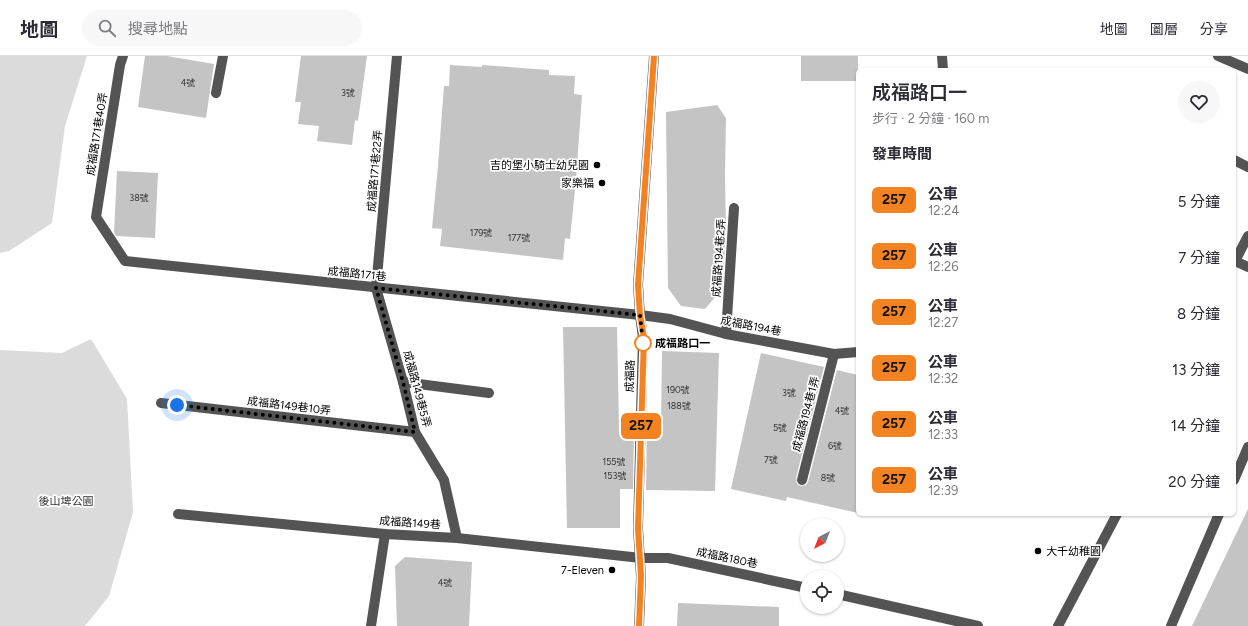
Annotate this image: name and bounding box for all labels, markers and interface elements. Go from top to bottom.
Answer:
search box [82,10,362,46]
icon: search [96,17,118,39]
text: 地圖 [20,18,58,41]
text: 搜尋地點 [128,20,188,38]
text: 地圖 [1100,21,1128,38]
text: 圖層 [1150,21,1178,38]
text: 分享 [1200,21,1228,38]
house number: 4號 [181,77,195,88]
text: 成福路口一 [872,81,967,104]
button: heart [1178,81,1220,123]
house number: 3號 [341,87,355,98]
street label: 成福路171巷40弄 [84,92,110,176]
text: 步行 · 2 分鐘 · 160 m [872,111,989,126]
street label: 成福路171巷22弄 [365,129,385,213]
text: 發車時間 [872,145,932,163]
place label: 吉的堡小騎士幼兒園 [490,159,589,172]
marker: 吉的堡小騎士幼兒園 [592,160,602,170]
place label: 家樂福 [561,177,594,190]
marker: 家樂福 [597,178,607,188]
text: 公車 [928,185,958,203]
text: 257 [882,191,906,208]
house number: 38號 [129,192,149,203]
text: 5 分鐘 [1178,193,1220,211]
text: 12:24 [928,203,959,218]
street label: 成福路194巷2弄 [710,218,728,298]
house number: 179號 [470,227,492,238]
house number: 177號 [508,232,530,243]
text: 公車 [928,241,958,259]
text: 257 [882,247,906,264]
text: 7 分鐘 [1178,249,1220,267]
text: 12:26 [928,259,959,274]
street label: 成福路171巷 [327,264,387,284]
text: 公車 [928,297,958,315]
text: 257 [882,303,906,320]
text: 8 分鐘 [1177,305,1220,323]
street label: 成福路194巷 [720,314,782,338]
text: 12:27 [928,315,958,330]
marker: 成福路口一 [634,334,652,352]
place label: 成福路口一 [655,337,710,350]
street label: 成福路149巷5弄 [401,349,433,429]
text: 公車 [928,353,958,371]
street label: 成福路 [623,359,637,393]
text: 257 [882,359,906,376]
text: 13 分鐘 [1172,361,1220,379]
text: 12:32 [928,371,958,386]
street label: 成福路194巷1弄 [790,375,822,453]
house number: 190號 [666,384,690,395]
house number: 3號 [782,387,796,398]
street label: 成福路149巷10弄 [246,394,332,418]
your location [167,395,187,415]
house number: 188號 [667,400,691,411]
house number: 4號 [835,405,849,416]
text: 公車 [928,409,958,427]
line badge: 257 [618,413,664,439]
text: 257 [882,415,906,432]
text: 257 [629,417,653,434]
text: 14 分鐘 [1171,417,1220,435]
house number: 5號 [773,422,787,433]
text: 12:33 [928,427,958,442]
house number: 6號 [828,440,842,451]
house number: 7號 [764,454,778,465]
house number: 155號 [602,456,626,467]
text: 公車 [928,465,958,483]
house number: 153號 [604,470,626,481]
text: 257 [882,471,906,488]
house number: 8號 [821,472,835,483]
text: 20 分鐘 [1168,473,1220,491]
text: 12:39 [928,483,958,498]
park label: 後山埤公園 [39,495,94,508]
street label: 成福路149巷 [379,514,441,532]
north arrow [800,518,844,562]
map controls [800,518,844,614]
street label: 成福路180巷 [695,545,759,571]
place label: 大千幼稚園 [1046,545,1101,558]
marker: 大千幼稚園 [1033,546,1043,556]
place label: 7-Eleven [561,564,604,577]
marker: 7-Eleven [607,565,617,575]
button: locate [800,570,844,614]
house number: 4號 [438,577,452,588]

